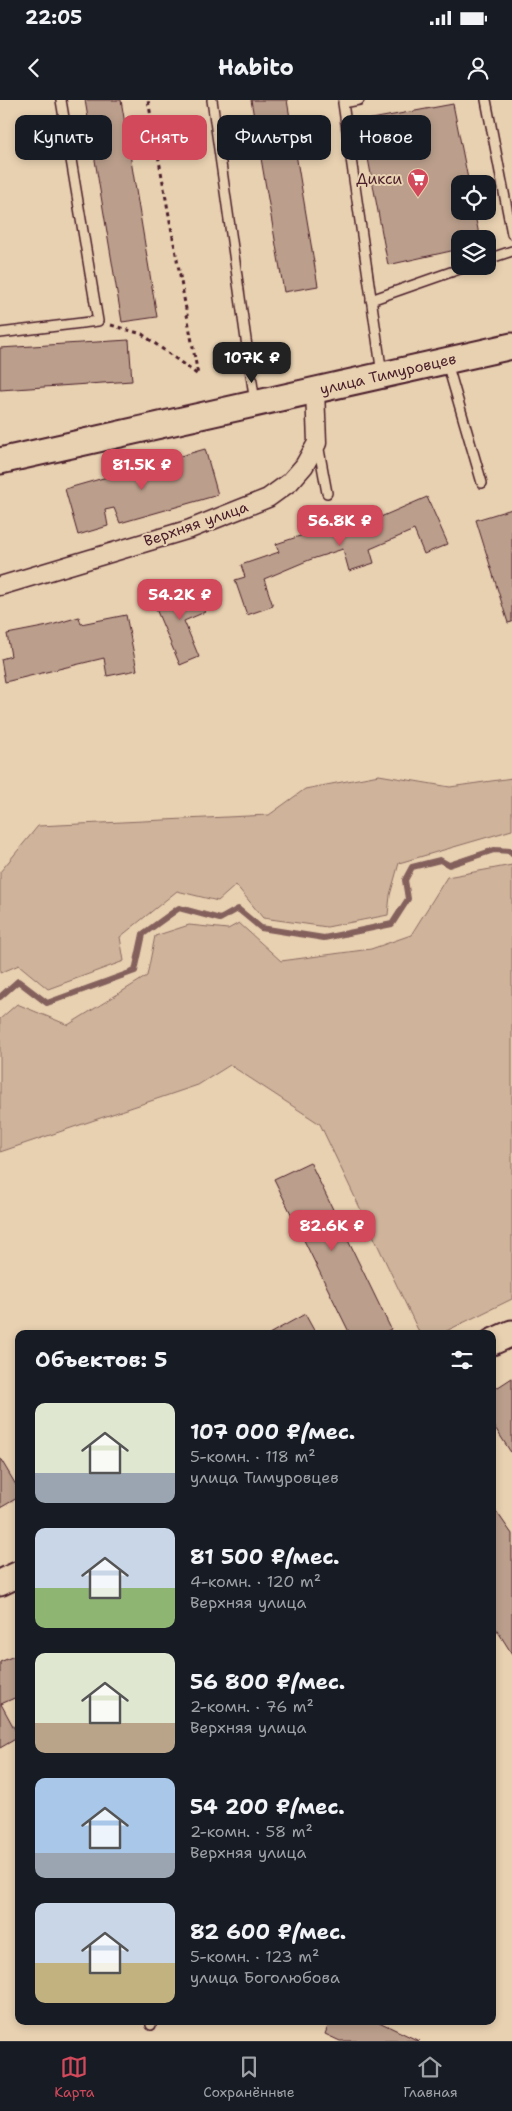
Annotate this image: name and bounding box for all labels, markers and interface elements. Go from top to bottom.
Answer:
text: 22:05 [25,5,82,30]
text: Habito [218,53,294,82]
icon: back [20,54,48,82]
icon: person [464,54,492,82]
chip: Купить [15,115,112,160]
chip: Снять [122,115,207,160]
chip: Фильтры [217,115,331,160]
chip: Новое [341,115,431,160]
supermarket icon: Дикси [406,167,430,198]
place label: Дикси [356,169,402,189]
map controls [451,175,496,275]
button: locate [451,175,496,220]
button: layers [451,230,496,275]
pin: 107K ₽ [211,342,293,384]
text: 107K ₽ [224,347,280,368]
street label: улица Тимуровцев [318,349,458,399]
pin: 81.5K ₽ [96,448,188,491]
text: 81.5K ₽ [112,454,172,475]
street label: Верхняя улица [141,497,251,551]
pin: 56.8K ₽ [294,504,386,547]
text: 56.8K ₽ [308,510,372,531]
pin: 54.2K ₽ [134,578,226,621]
text: 54.2K ₽ [148,584,212,605]
pin: 82.6K ₽ [286,1210,378,1252]
text: 82.6K ₽ [299,1215,365,1236]
text: Объектов: 5 [35,1346,167,1374]
icon: filters [448,1346,476,1374]
text: 107 000 ₽/мес. [190,1418,355,1446]
icon: home [75,1423,135,1483]
text: 5-комн. · 118 m² [190,1446,316,1467]
text: улица Тимуровцев [190,1467,339,1488]
text: 81 500 ₽/мес. [190,1543,340,1571]
icon: home [75,1548,135,1608]
text: 4-комн. · 120 m² [190,1571,321,1592]
text: Верхняя улица [190,1592,306,1613]
text: 56 800 ₽/мес. [190,1668,345,1696]
icon: home [75,1673,135,1733]
text: 2-комн. · 76 m² [190,1696,314,1717]
text: Верхняя улица [190,1717,306,1738]
text: 54 200 ₽/мес. [190,1793,345,1821]
icon: home [75,1798,135,1858]
text: 2-комн. · 58 m² [190,1821,313,1842]
text: Верхняя улица [190,1842,306,1863]
text: 82 600 ₽/мес. [190,1918,346,1946]
icon: home [75,1923,135,1983]
text: 5-комн. · 123 m² [190,1946,319,1967]
text: улица Боголюбова [190,1967,340,1988]
tab: Карта [54,2053,94,2101]
tab: Сохранённые [203,2053,295,2101]
tab: Главная [403,2053,458,2101]

